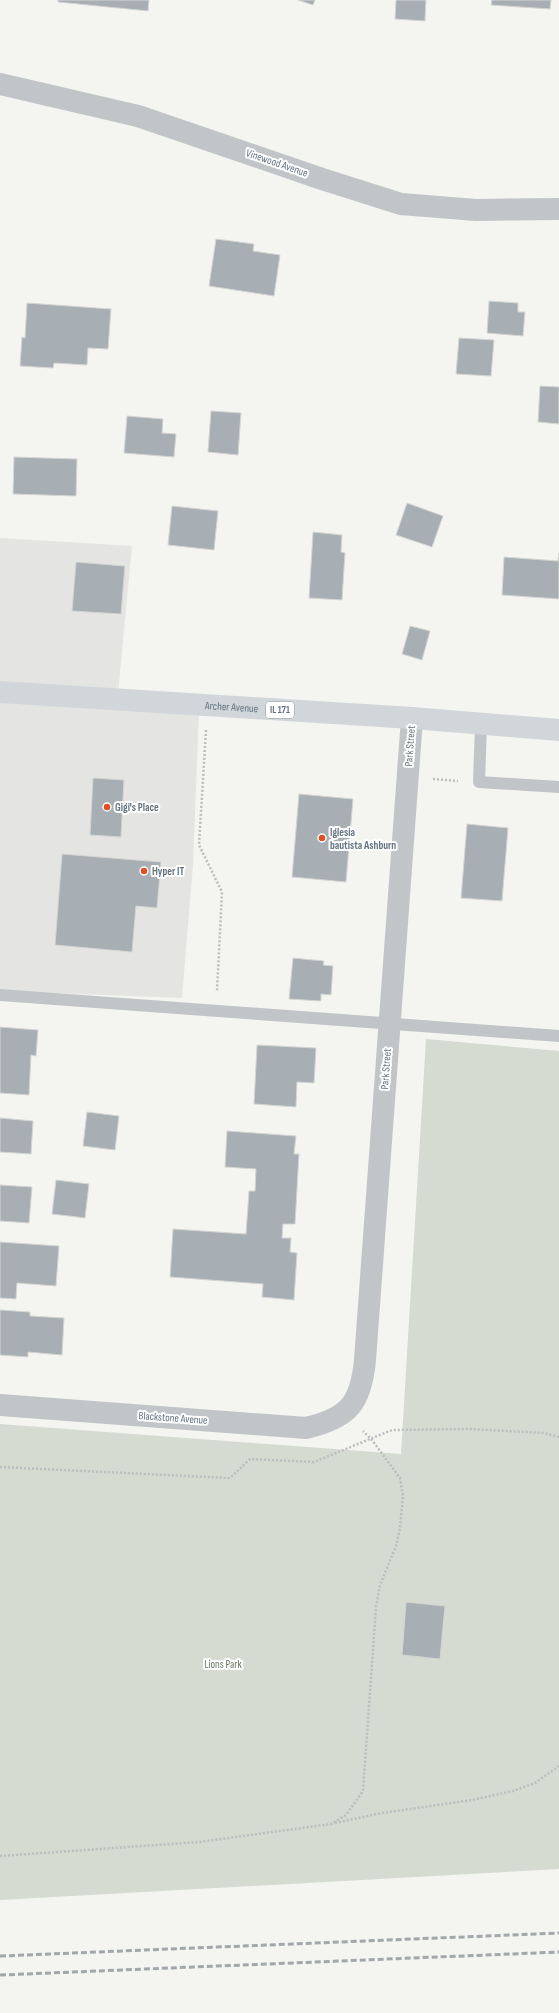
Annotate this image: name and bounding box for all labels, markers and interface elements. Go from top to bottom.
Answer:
street label: Vinewood Avenue [244,146,310,180]
street label: Archer Avenue [204,698,259,715]
road number: IL 171 [266,702,294,718]
street label: Park Street [402,724,418,767]
place label: Gigi's Place [115,801,159,814]
marker: Gigi's Place [102,802,112,812]
place label: Iglesia bautista Ashburn [330,826,396,852]
marker: Iglesia bautista Ashburn [317,833,327,843]
place label: Hyper IT [152,865,184,878]
marker: Hyper IT [139,866,149,876]
street label: Park Street [378,1047,394,1090]
street label: Blackstone Avenue [138,1409,208,1427]
park label: Lions Park [204,1658,242,1671]

